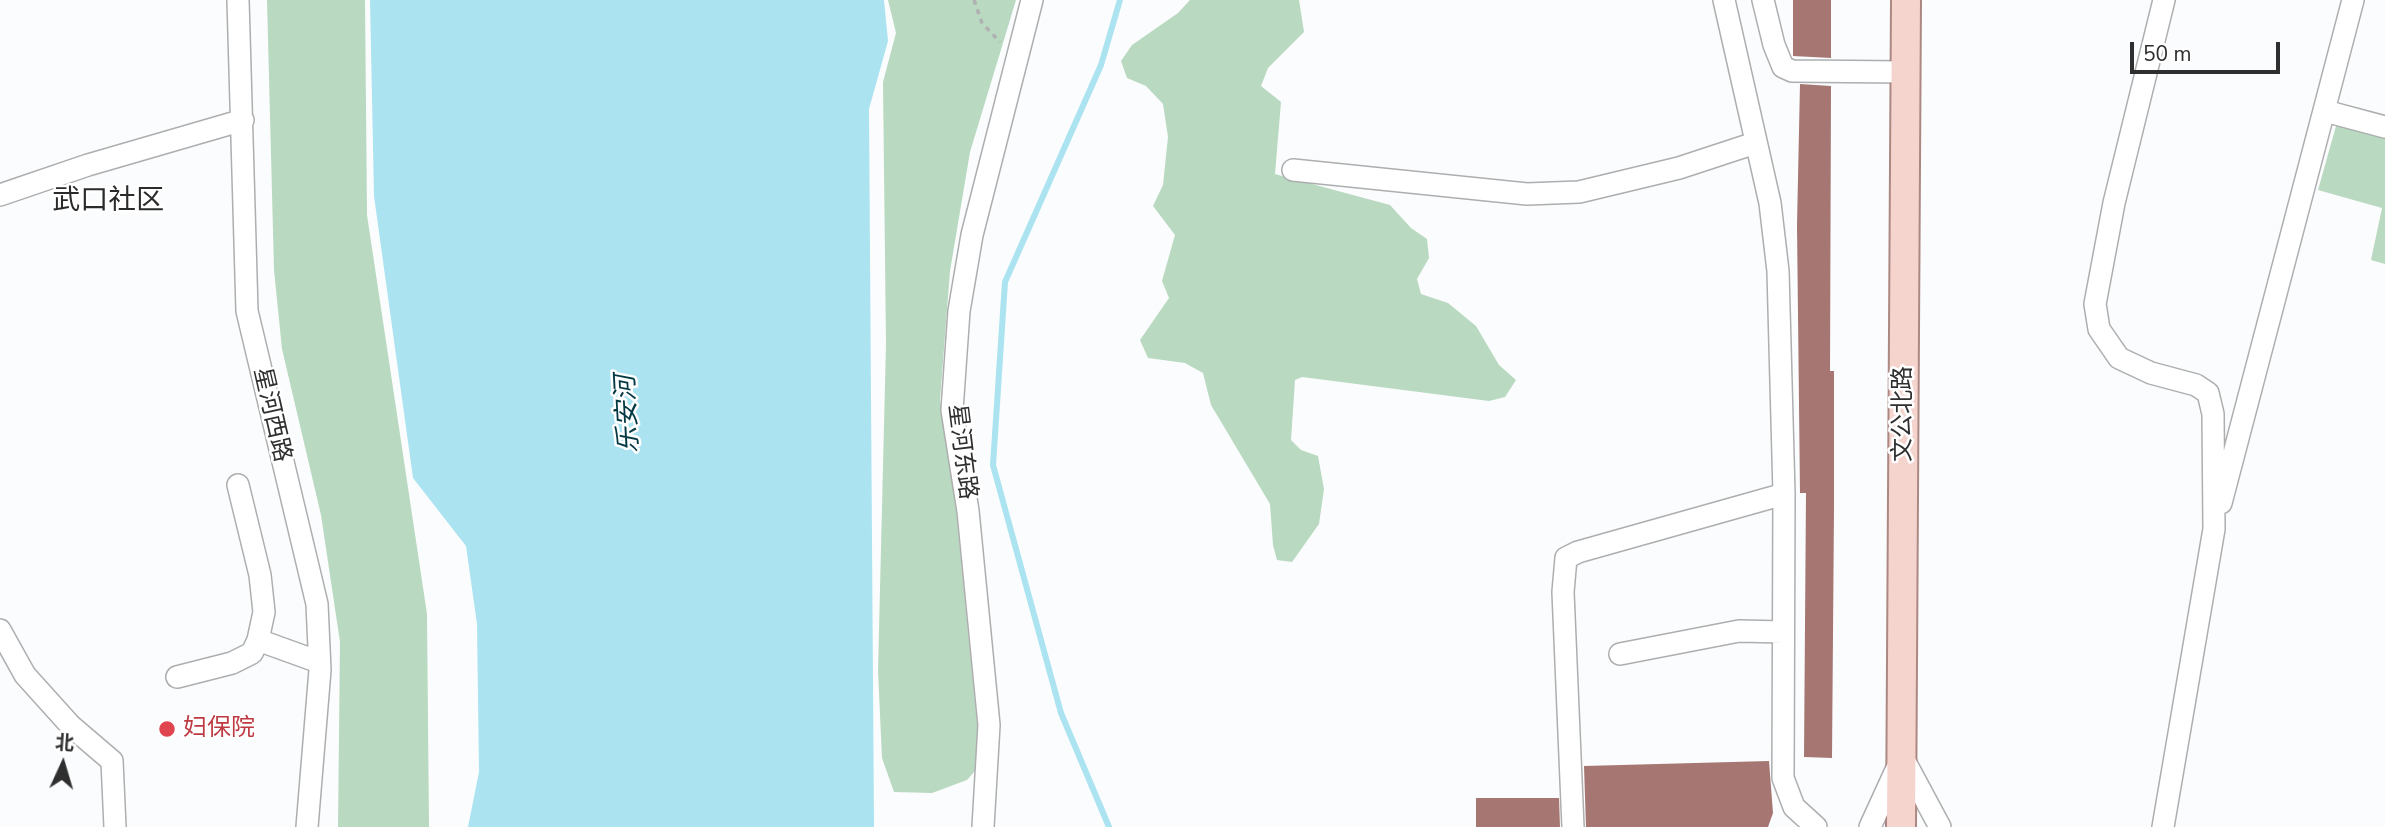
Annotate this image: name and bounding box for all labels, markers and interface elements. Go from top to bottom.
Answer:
scale bar [2133,28,2284,72]
text: 50 m [2143,40,2192,68]
district label: 武口社区 [52,185,164,219]
street label: 星河西路 [246,365,296,465]
street label: 文公北路 [1890,366,1918,462]
water label: 乐安河 [611,374,647,454]
street label: 星河东路 [941,403,981,501]
place label: 妇保院 [183,715,255,743]
marker: 妇保院 [157,719,177,739]
north arrow [28,729,98,799]
text: 北 [54,729,75,757]

